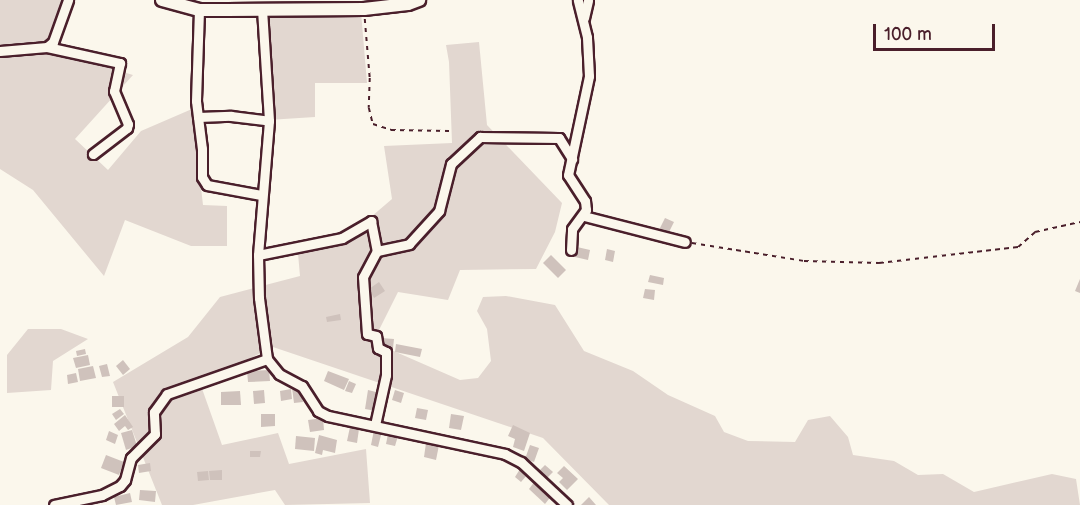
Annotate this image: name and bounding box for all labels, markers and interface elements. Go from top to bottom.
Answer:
scale bar [876,12,998,50]
text: 100 m [884,24,932,45]

